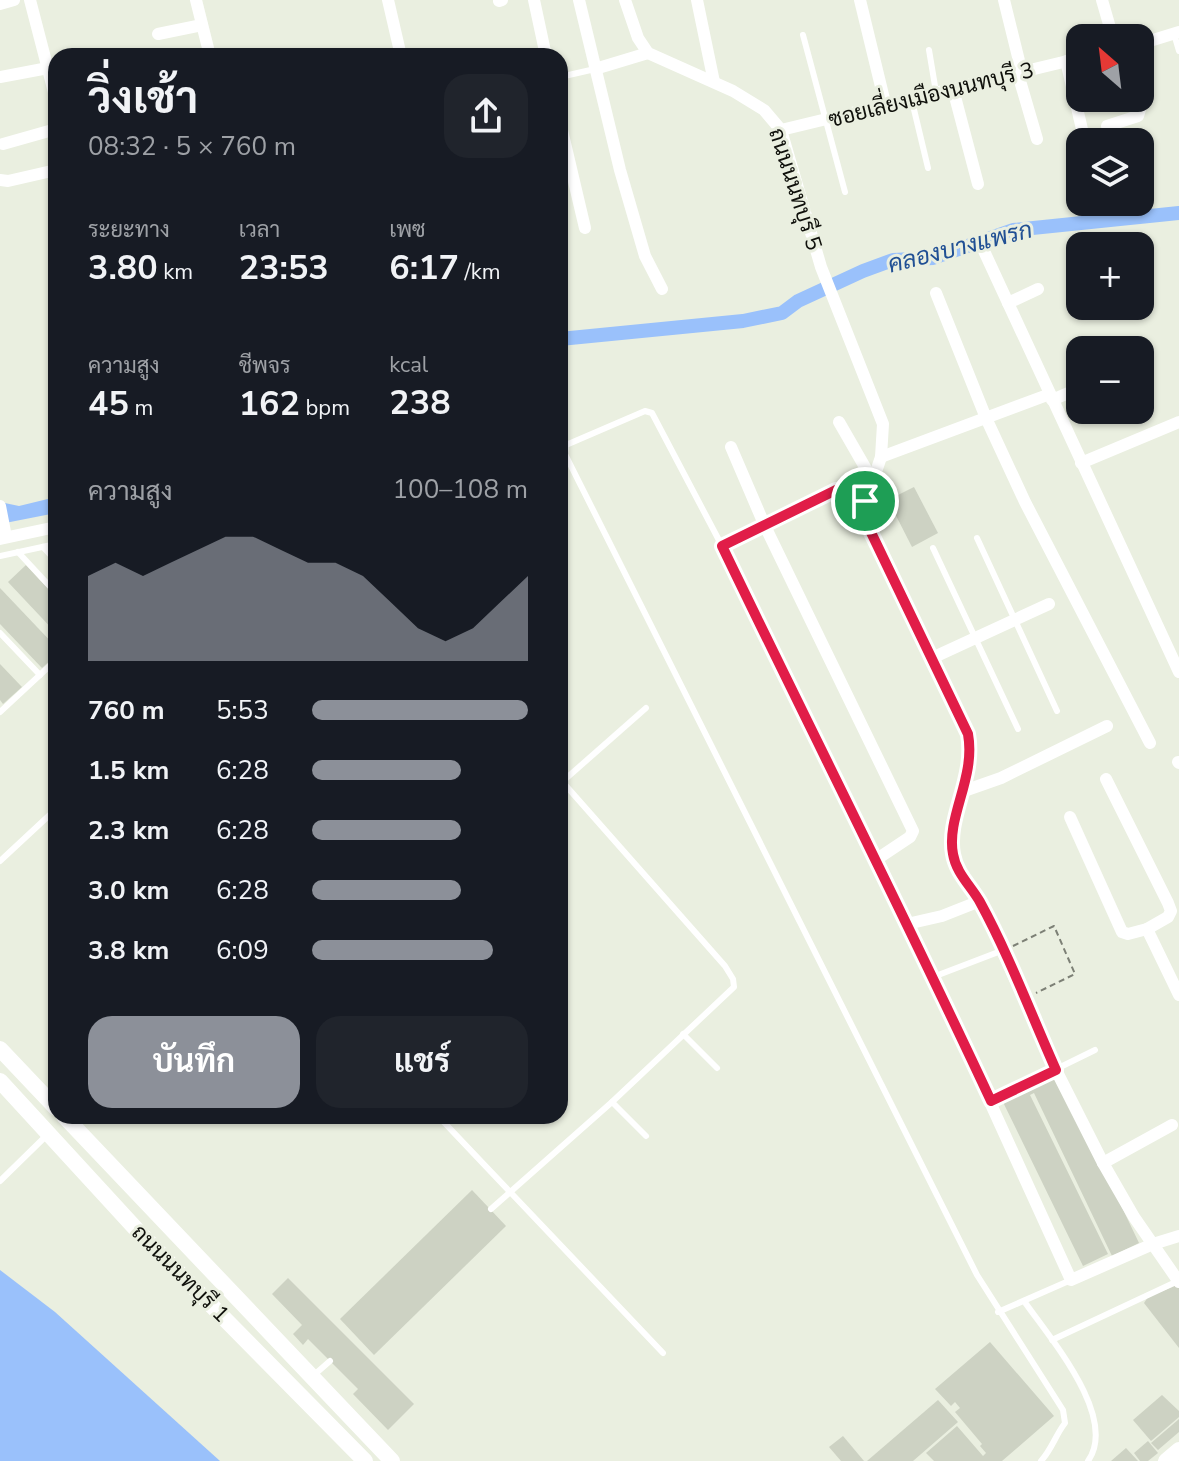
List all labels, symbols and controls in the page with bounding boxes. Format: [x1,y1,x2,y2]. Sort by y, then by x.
north arrow [1066,24,1154,112]
map controls [1066,24,1154,424]
street label: ซอยเลี่ยงเมืองนนทบุรี 3 [824,50,1037,135]
text: วิ่งเช้า [88,69,198,129]
button: share [444,74,528,158]
street label: ถนนนนทบุรี 5 [761,124,829,254]
button: layers [1066,128,1154,216]
text: 08:32 · 5 × 760 m [88,129,296,164]
water label: คลองบางแพรก [884,214,1036,280]
text: ระยะทาง [88,215,170,245]
text: เวลา [239,215,280,245]
text: เพซ [389,215,426,245]
button: + [1066,232,1154,320]
text: 3.80 [88,245,158,291]
text: 23:53 [239,245,329,291]
text: 6:17 [389,245,459,291]
text: km [158,257,193,287]
text: /km [459,257,501,287]
button: − [1066,336,1154,424]
text: kcal [389,350,428,380]
text: ความสูง [88,351,159,381]
text: ชีพจร [239,351,291,381]
text: 238 [389,380,451,426]
text: 45 [88,381,129,427]
text: 162 [239,381,300,427]
text: m [129,393,153,423]
text: bpm [300,393,350,423]
pin [831,467,899,535]
text: 100–108 m [392,472,528,507]
text: ความสูง [88,474,172,509]
icon: arrive [843,479,887,523]
text: 760 m [88,693,165,728]
text: 5:53 [216,693,269,728]
text: 1.5 km [88,753,169,788]
text: 6:28 [216,753,269,788]
text: 2.3 km [88,813,169,848]
text: 6:28 [216,813,269,848]
text: 3.0 km [88,873,169,908]
text: 6:28 [216,873,269,908]
text: 3.8 km [88,933,169,968]
text: 6:09 [216,933,269,968]
button: บันทึก [88,1016,300,1108]
button: แชร์ [316,1016,528,1108]
street label: ถนนนนทบุรี 1 [125,1218,236,1329]

